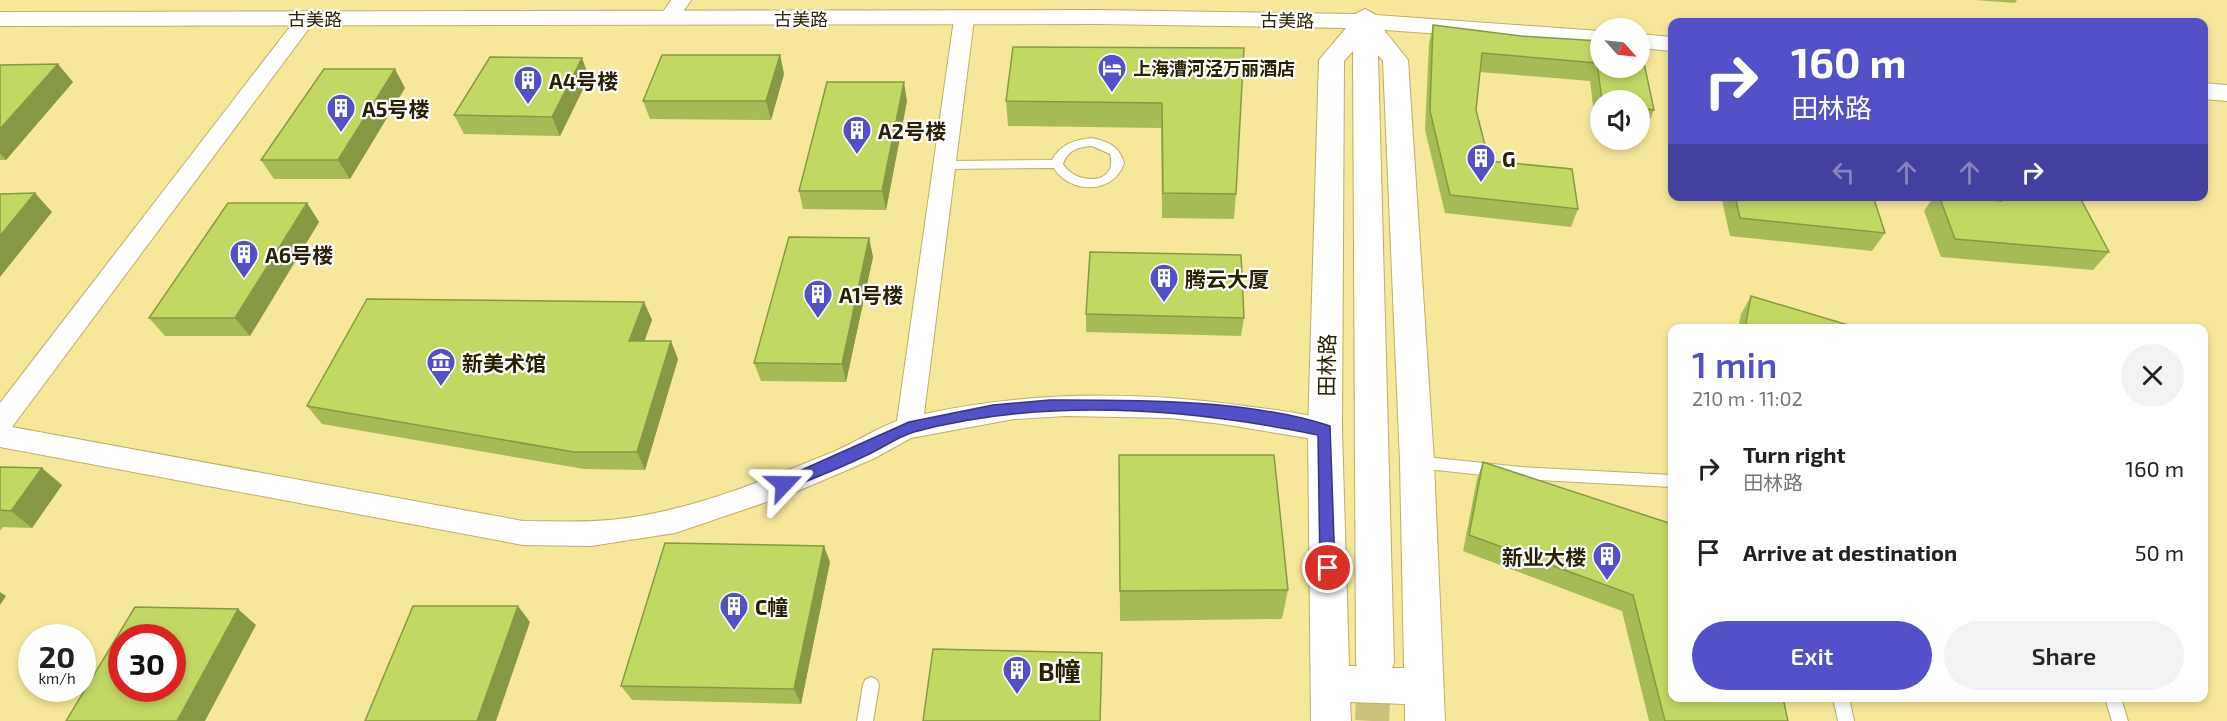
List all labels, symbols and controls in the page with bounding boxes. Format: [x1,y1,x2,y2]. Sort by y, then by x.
street label: 古美路 [288,8,342,30]
street label: 古美路 [774,8,828,30]
street label: 古美路 [1260,9,1314,31]
north arrow [1590,18,1650,78]
map controls [1590,18,1650,150]
text: 160 m [1791,36,1907,86]
icon: right [1692,42,1770,120]
hotel icon: 上海漕河泾万丽酒店 [1096,52,1128,94]
place label: 上海漕河泾万丽酒店 [1133,57,1295,79]
building icon: A4号楼 [512,64,544,106]
place label: A4号楼 [549,68,618,93]
button: sound [1590,90,1650,150]
text: 田林路 [1791,91,1872,123]
building icon: A5号楼 [325,92,357,134]
place label: A5号楼 [362,96,429,121]
building icon: A2号楼 [841,114,873,156]
place label: A2号楼 [878,118,946,143]
building icon: G [1465,142,1497,184]
place label: G [1502,146,1516,171]
icon: left [1827,156,1860,189]
icon: ahead [1890,156,1923,189]
icon: ahead [1953,156,1986,189]
icon: right [2016,156,2049,189]
building icon: A6号楼 [228,238,260,280]
place label: A6号楼 [265,242,333,267]
building icon: 腾云大厦 [1148,262,1180,304]
place label: 腾云大厦 [1185,266,1269,291]
building icon: A1号楼 [802,278,834,320]
place label: A1号楼 [839,282,903,307]
street label: 田林路 [1313,333,1339,397]
text: 1 min [1692,342,1777,385]
button: close [2121,344,2184,407]
museum icon: 新美术馆 [425,346,457,388]
place label: 新美术馆 [462,350,546,375]
text: 210 m · 11:02 [1692,386,1803,410]
text: Turn right [1743,441,1845,467]
position arrow [752,452,816,516]
icon: right [1692,452,1725,485]
text: 160 m [2125,455,2184,481]
text: 田林路 [1743,470,1803,494]
icon: arrive [1692,536,1725,569]
text: Arrive at destination [1743,539,1957,565]
text: 50 m [2135,539,2184,565]
building icon: 新业大楼 [1591,540,1623,582]
pin [1302,542,1353,593]
place label: 新业大楼 [1502,544,1586,569]
icon: arrive [1311,551,1344,584]
building icon: C幢 [718,590,750,632]
place label: C幢 [755,594,788,619]
button: Exit [1692,621,1932,690]
button: Share [1944,621,2184,690]
speed limit sign: 30 [108,624,186,702]
text: 20 [39,638,75,674]
building icon: B幢 [1001,654,1033,696]
place label: B幢 [1038,655,1081,686]
text: km/h [38,669,76,687]

